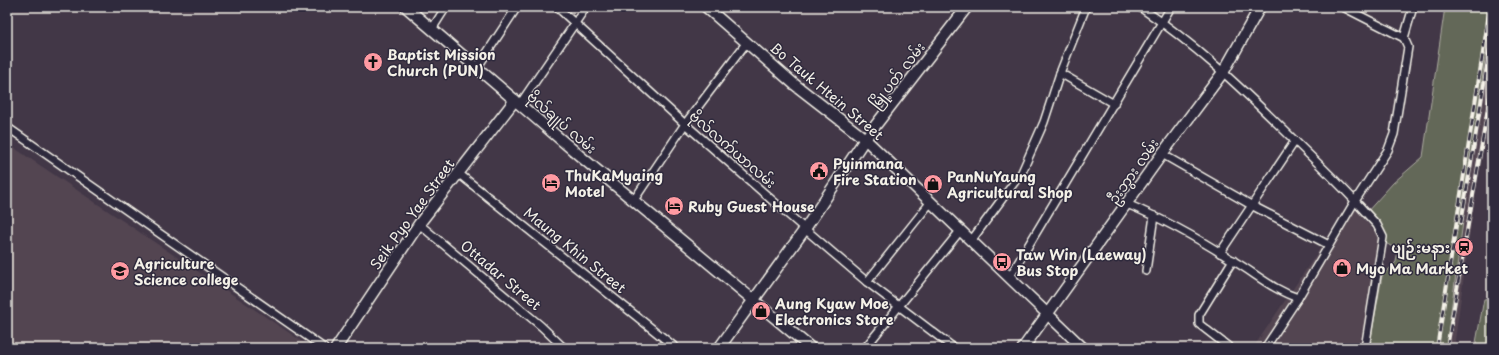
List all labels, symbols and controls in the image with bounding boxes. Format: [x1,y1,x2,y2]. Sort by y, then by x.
street label: Bo Tauk Htein Street [766,37,889,145]
street label: မြို့ပတ် လမ်း [864,37,931,114]
place label: Baptist Mission Church (PUN) [387,44,496,81]
church icon: Baptist Mission Church (PUN) [362,51,384,73]
street label: ဗိုလ်ချုပ် လမ်း [521,86,601,160]
street label: ဗိုလ်လက်ယာလမ်း [684,105,781,194]
street label: ဦးဘွား လမ်း [1103,134,1165,209]
place label: Pyinmana Fire Station [833,153,917,190]
street label: Seik Pyo Yae Street [365,154,459,274]
public building icon: Pyinmana Fire Station [808,160,830,182]
place label: ThuKaMyaing Motel [565,165,663,202]
place label: PanNuYaung Agricultural Shop [947,166,1073,203]
hotel icon: ThuKaMyaing Motel [540,172,562,194]
shop icon: PanNuYaung Agricultural Shop [922,173,944,195]
hotel icon: Ruby Guest House [663,195,685,217]
place label: Ruby Guest House [688,196,815,217]
street label: Maung Khin Street [519,202,631,298]
street label: Ottadar Street [456,235,546,315]
station icon: ပျဉ်းမနား [1453,236,1475,258]
place label: ပျဉ်းမနား [1391,237,1450,260]
place label: Taw Win (Laeway) Bus Stop [1016,244,1147,281]
bus stop icon: Taw Win (Laeway) Bus Stop [991,251,1013,273]
place label: Agriculture Science college [134,253,239,290]
shop icon: Myo Ma Market [1331,257,1353,279]
place label: Myo Ma Market [1356,258,1469,279]
school or university icon: Agriculture Science college [109,260,131,282]
place label: Aung Kyaw Moe Electronics Store [774,293,894,330]
shop icon: Aung Kyaw Moe Electronics Store [750,300,772,322]

